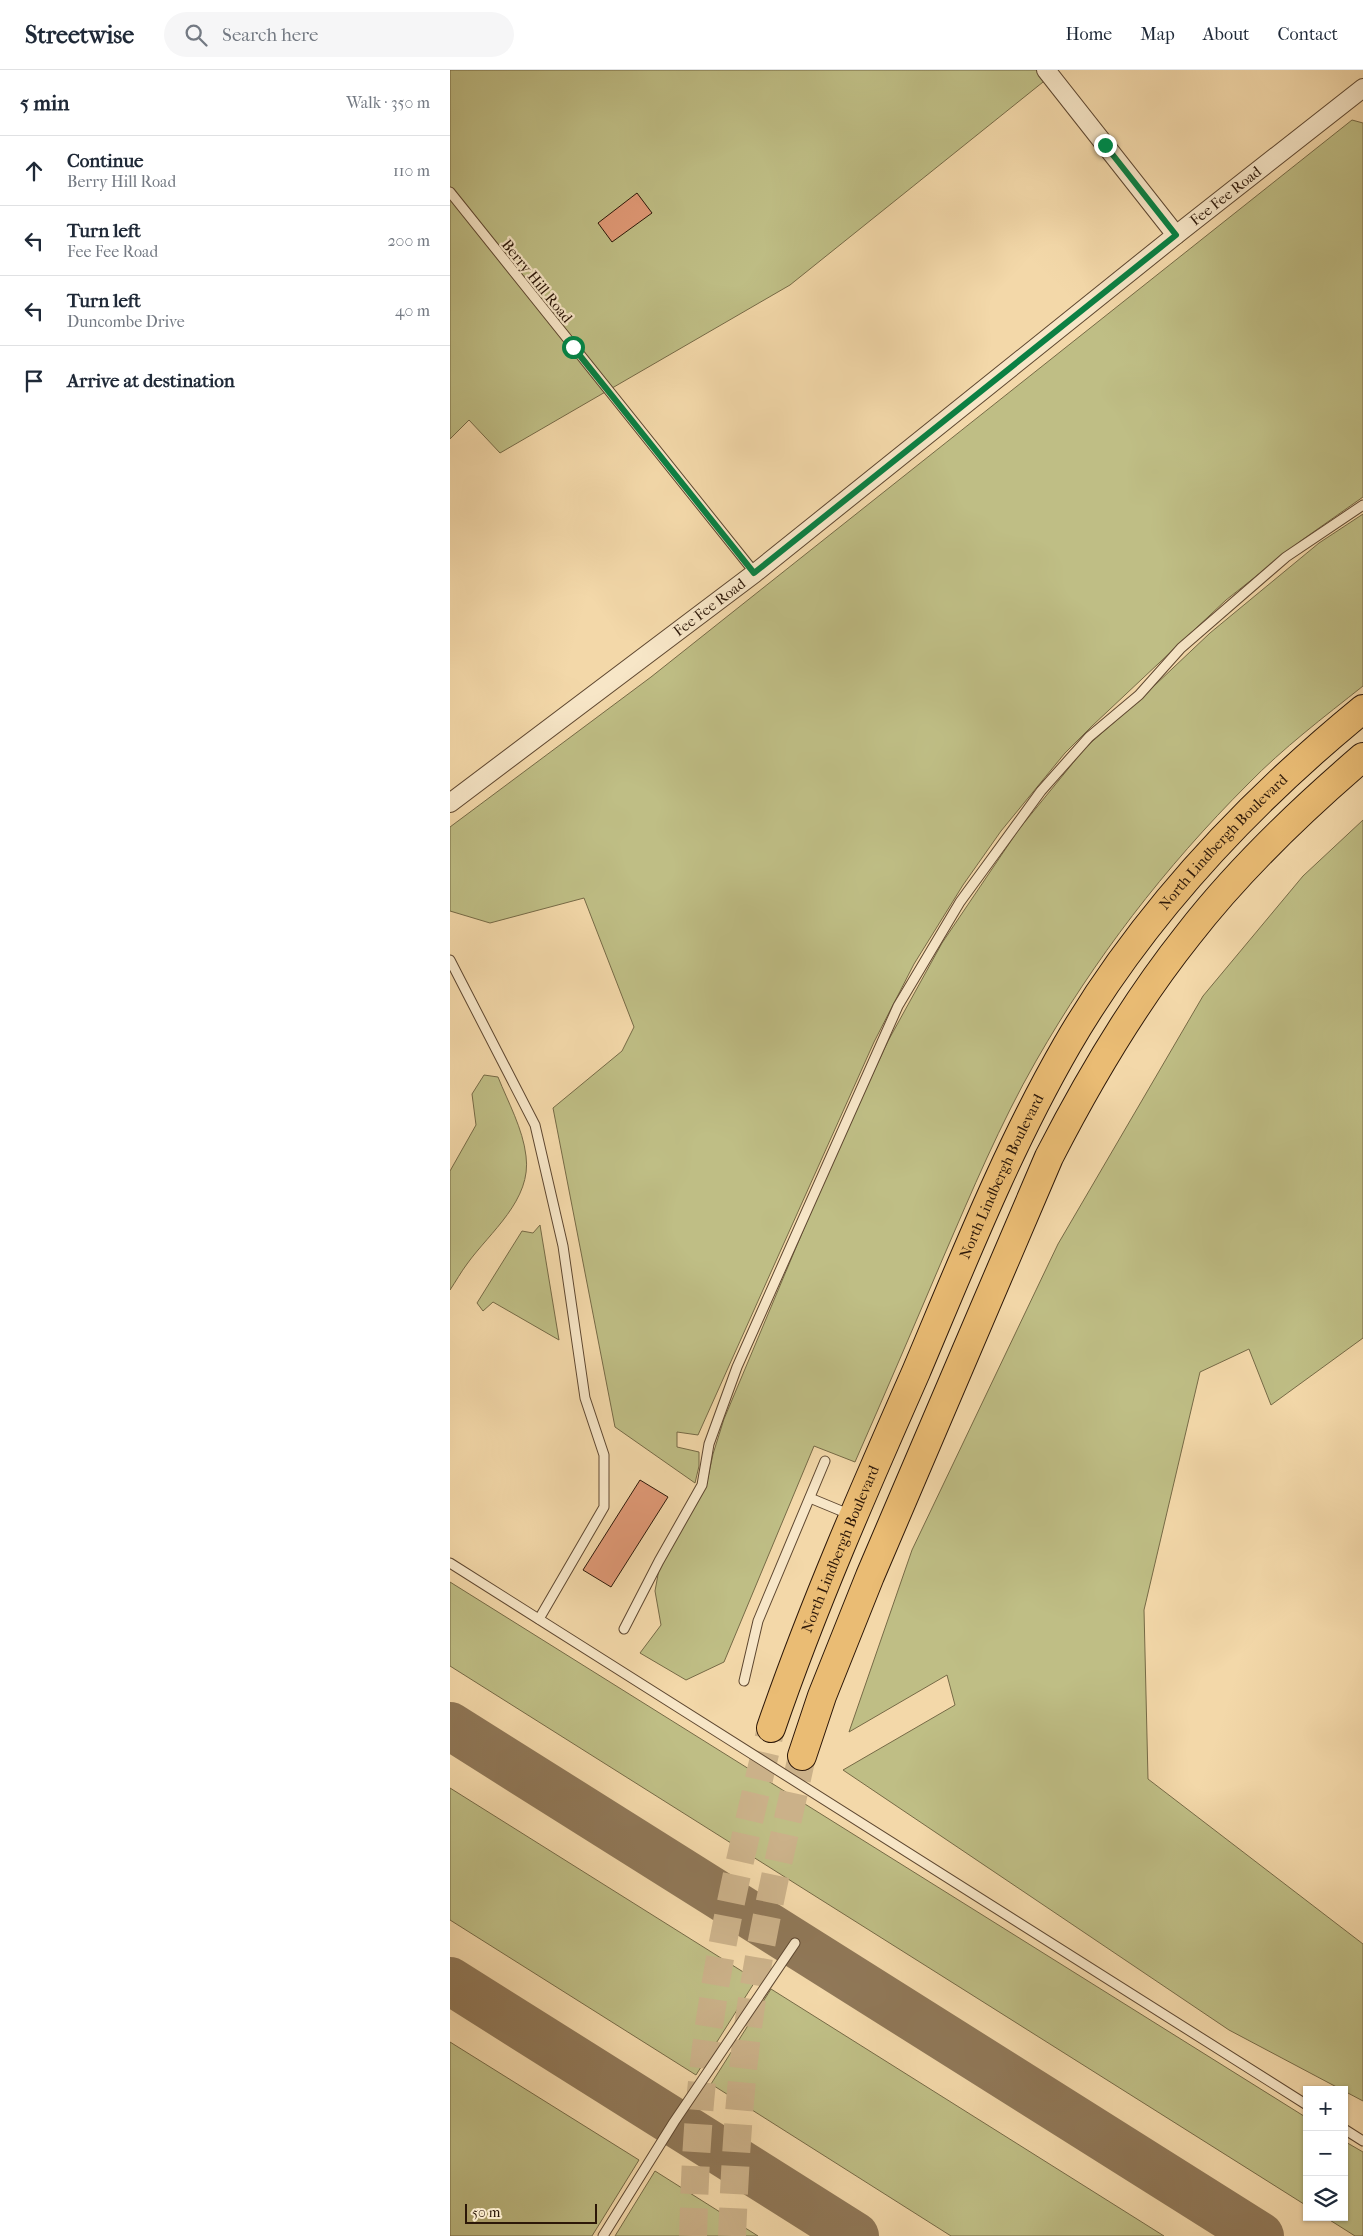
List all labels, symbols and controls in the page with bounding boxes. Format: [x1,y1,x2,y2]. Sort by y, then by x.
search box [164,12,514,57]
text: Streetwise [25,21,134,49]
icon: search [182,21,210,49]
text: Search here [222,24,318,46]
text: Home [1065,24,1112,45]
text: Map [1140,24,1175,45]
text: About [1203,24,1249,45]
text: Contact [1277,24,1338,45]
text: 5 min [20,91,69,115]
text: Walk · 350 m [346,93,430,112]
route end [1094,134,1117,157]
text: Continue [67,150,143,172]
icon: ahead [20,157,48,185]
text: 110 m [393,161,430,180]
street label: Fee Fee Road [1186,162,1265,229]
text: Berry Hill Road [67,172,176,191]
text: Turn left [67,220,141,242]
icon: left [20,227,48,255]
text: 200 m [387,231,430,250]
street label: Berry Hill Road [498,236,577,327]
text: Fee Fee Road [67,242,158,261]
text: Turn left [67,290,141,312]
icon: left [20,297,48,325]
text: 40 m [395,301,430,320]
text: Duncombe Drive [67,312,185,331]
route start [562,336,585,359]
icon: arrive [20,367,48,395]
text: Arrive at destination [67,370,235,392]
street label: Fee Fee Road [670,574,750,640]
street label: North Lindbergh Boulevard [1155,770,1292,913]
street label: North Lindbergh Boulevard [956,1090,1048,1261]
street label: North Lindbergh Boulevard [798,1462,883,1635]
map controls [1303,2086,1348,2221]
button: + [1303,2086,1348,2131]
button: − [1303,2131,1348,2176]
button: layers [1303,2176,1348,2221]
scale bar [465,2201,598,2224]
text: 50 m [472,2204,500,2221]

